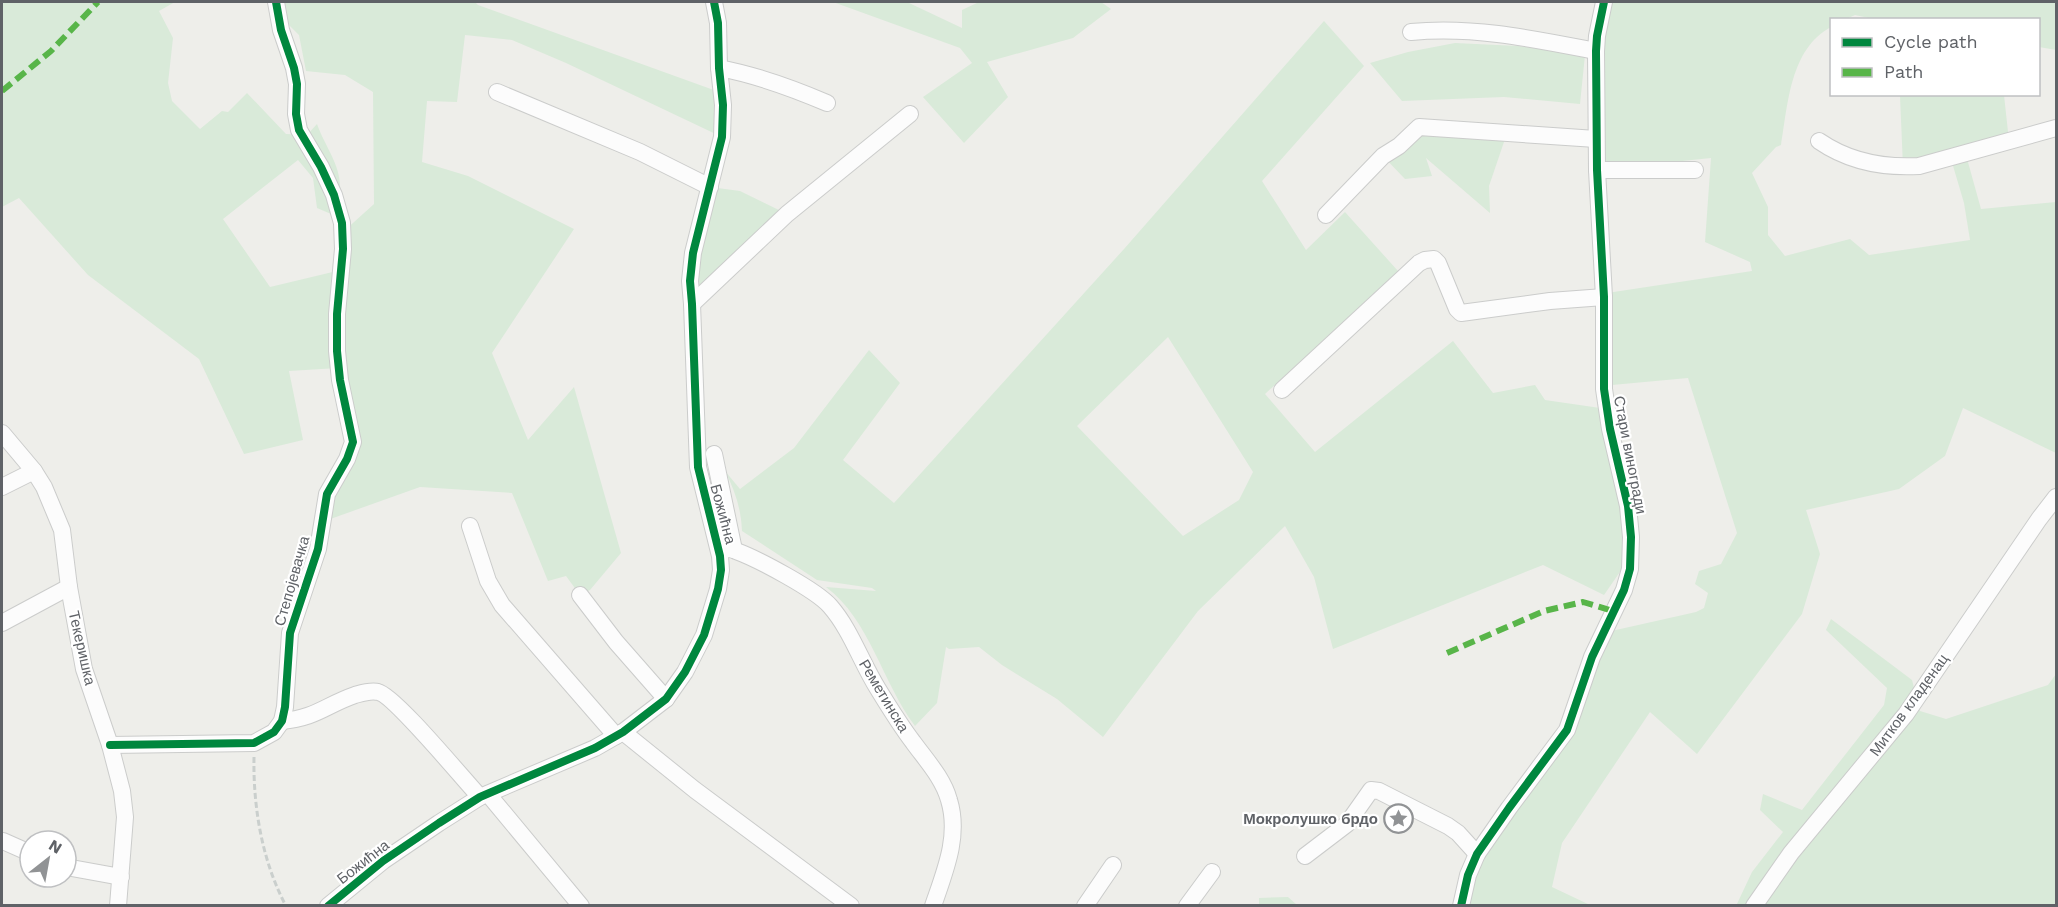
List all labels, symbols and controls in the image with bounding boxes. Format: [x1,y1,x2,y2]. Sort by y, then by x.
legend [1830,18,2040,96]
text: Cycle path [1884,31,1978,52]
text: Path [1884,61,1924,82]
street label: Стари виногради [1610,394,1650,516]
street label: Божићна [706,482,740,547]
street label: Степојевачка [271,533,314,628]
street label: Текеришка [65,609,99,688]
street label: Митков кладенац [1866,650,1952,760]
street label: Реметинска [855,656,913,736]
place icon: Мокролушко брдо [1383,803,1415,835]
place label: Мокролушко брдо [1243,810,1378,828]
north arrow [18,829,78,889]
text: N [45,835,65,858]
street label: Божићна [333,836,393,888]

